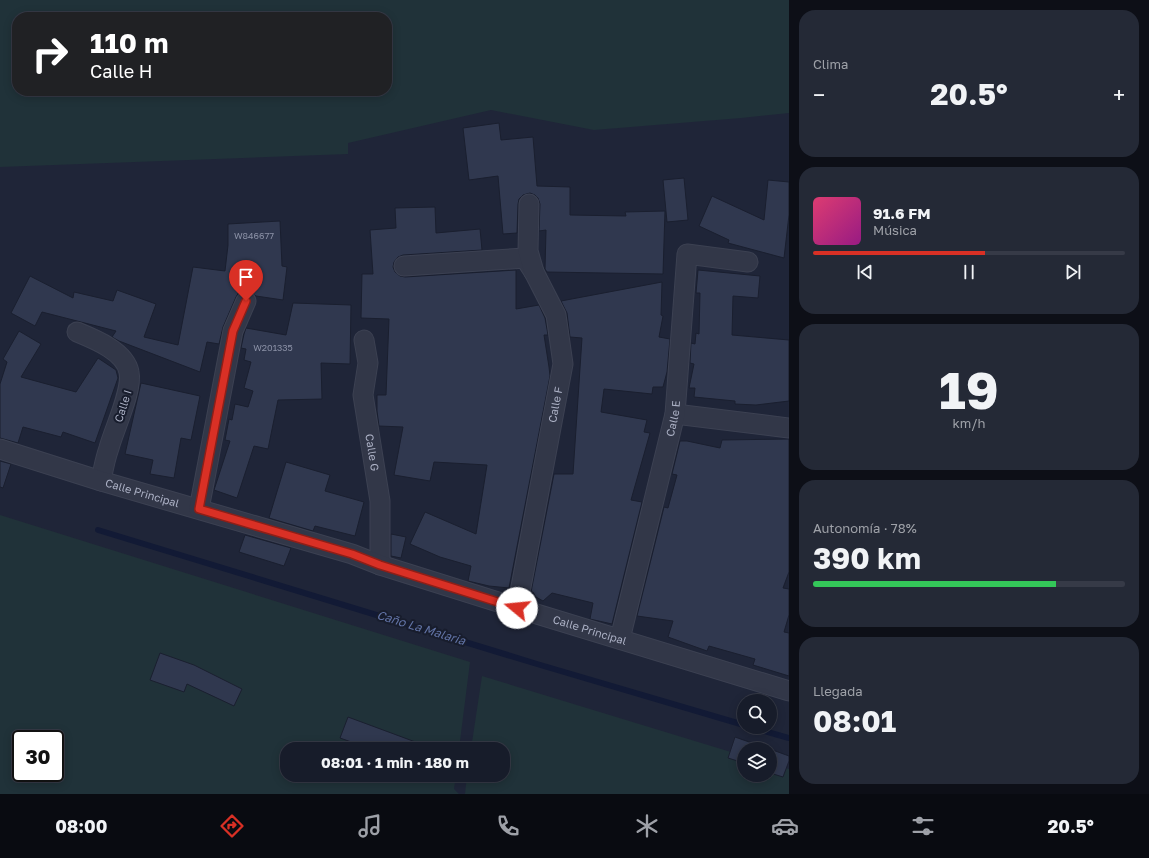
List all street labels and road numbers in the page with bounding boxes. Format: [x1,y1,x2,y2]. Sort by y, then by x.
street label: Calle F [545,385,565,424]
street label: Calle I [111,388,134,424]
street label: Calle E [663,400,682,438]
street label: Calle G [363,433,382,472]
street label: Calle Principal [104,476,181,510]
street label: Calle Principal [551,612,629,647]

